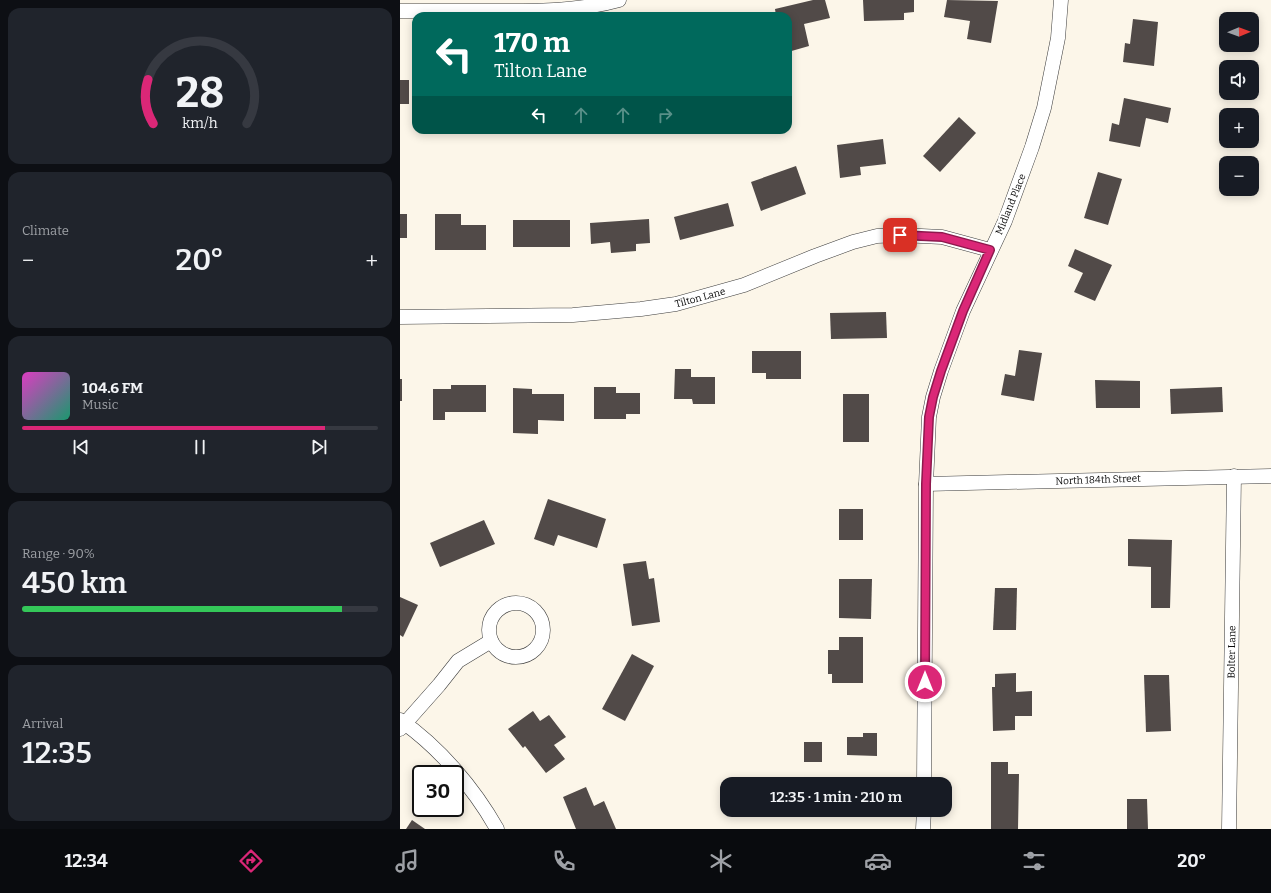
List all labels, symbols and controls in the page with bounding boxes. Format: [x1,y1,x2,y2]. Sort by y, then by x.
north arrow [1219,12,1259,52]
map controls [1219,12,1259,196]
text: 170 m [494,26,570,59]
icon: left [428,28,480,80]
text: Tilton Lane [494,60,587,82]
button: sound [1219,60,1259,100]
text: 28 [176,68,224,118]
icon: left [528,104,550,126]
icon: ahead [570,104,592,126]
icon: ahead [612,104,634,126]
icon: right [654,104,676,126]
button: + [1219,108,1259,148]
text: km/h [182,115,218,132]
button: − [1219,156,1259,196]
street label: Midland Place [993,172,1029,237]
pin [883,218,917,252]
text: Climate [22,223,69,238]
icon: arrive [889,224,911,246]
text: 20° [175,242,224,278]
text: − [22,247,34,274]
text: + [365,247,378,274]
street label: Tilton Lane [674,285,727,310]
text: 104.6 FM [82,379,143,397]
text: Music [82,397,118,412]
icon: previous [70,436,92,458]
icon: pause [189,436,211,458]
icon: next [308,436,330,458]
street label: North 184th Street [1055,472,1141,487]
text: Range · 90% [22,546,95,561]
text: 450 km [22,565,127,601]
street label: Bolter Lane [1226,625,1238,679]
position arrow [904,661,946,703]
text: Arrival [22,716,63,731]
text: 12:35 [22,735,92,771]
speed limit sign: 30 [412,765,464,817]
text: 12:35 · 1 min · 210 m [770,788,902,806]
icon: directions [237,847,265,875]
icon: music [393,847,421,875]
icon: phone [550,847,578,875]
icon: climate [707,847,735,875]
icon: car [864,847,892,875]
icon: filters [1020,847,1048,875]
text: 12:34 [64,850,108,872]
text: 20° [1177,850,1207,872]

